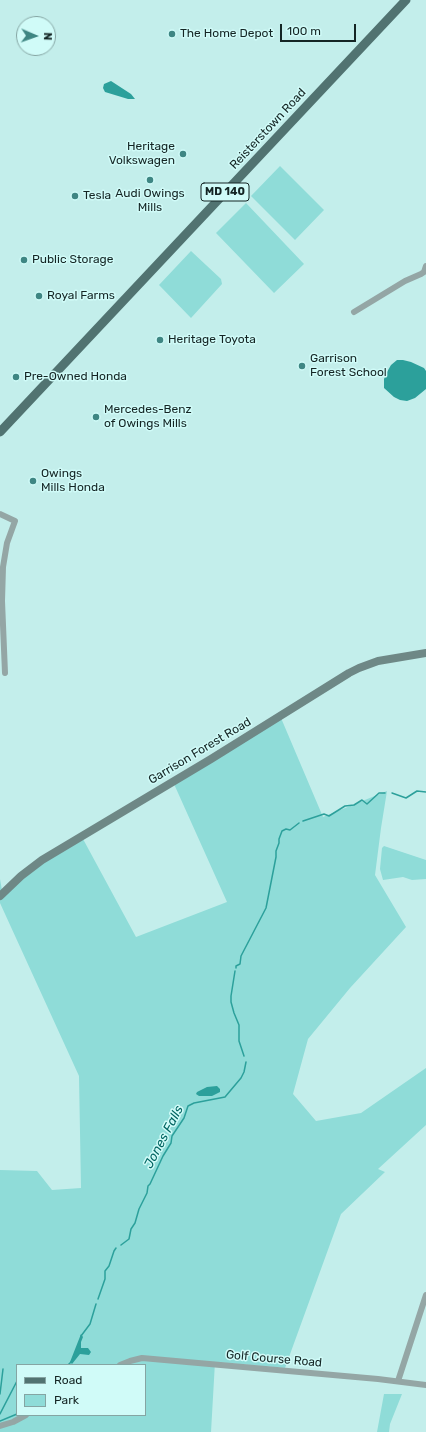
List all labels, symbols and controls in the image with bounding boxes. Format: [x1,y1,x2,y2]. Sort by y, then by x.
north arrow [16,16,56,56]
scale bar [282,16,358,42]
text: 100 m [287,24,321,38]
place label: The Home Depot [180,27,273,41]
marker: The Home Depot [167,29,177,39]
text: N [41,32,54,41]
street label: Reisterstown Road [227,86,309,172]
place label: Heritage Volkswagen [109,140,175,168]
marker: Heritage Volkswagen [178,149,188,159]
marker: Audi Owings Mills [145,175,155,185]
road number: MD 140 [201,183,249,201]
place label: Audi Owings Mills [115,187,185,215]
place label: Tesla [83,189,111,203]
marker: Tesla [70,191,80,201]
place label: Public Storage [32,253,113,267]
marker: Public Storage [19,255,29,265]
place label: Royal Farms [47,289,115,303]
marker: Royal Farms [34,291,44,301]
place label: Heritage Toyota [168,333,256,347]
marker: Heritage Toyota [155,335,165,345]
place label: Garrison Forest School [310,352,387,380]
marker: Garrison Forest School [297,361,307,371]
place label: Pre-Owned Honda [24,370,127,384]
marker: Pre-Owned Honda [11,372,21,382]
place label: Mercedes-Benz of Owings Mills [104,403,192,431]
marker: Mercedes-Benz of Owings Mills [91,412,101,422]
place label: Owings Mills Honda [41,467,105,495]
marker: Owings Mills Honda [28,476,38,486]
street label: Garrison Forest Road [146,715,254,787]
water label: Jones Falls [141,1103,187,1171]
street label: Golf Course Road [225,1348,323,1370]
legend [16,1364,146,1416]
text: Road [54,1373,82,1387]
text: Park [54,1393,79,1407]

